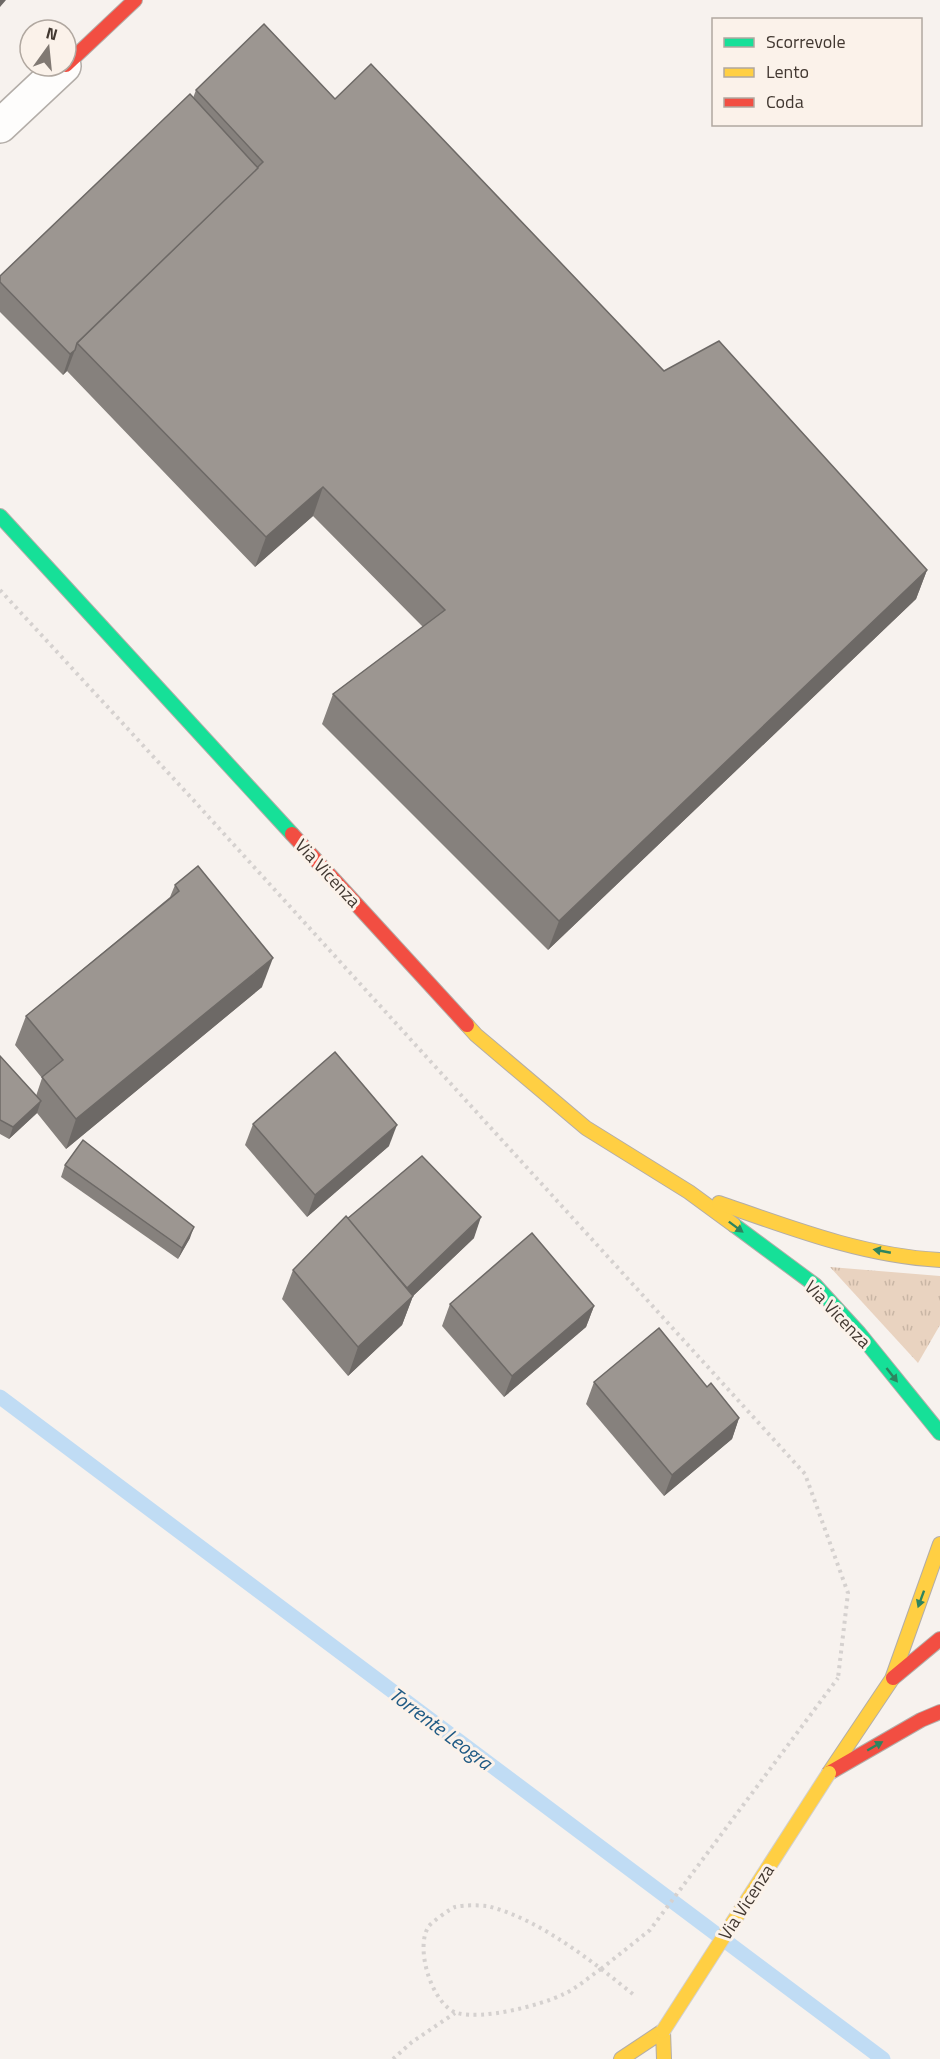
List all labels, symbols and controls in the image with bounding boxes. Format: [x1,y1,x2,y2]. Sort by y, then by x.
north arrow [18,18,78,78]
legend [712,18,922,126]
text: N [43,20,60,47]
text: Scorrevole [766,28,845,55]
text: Lento [766,58,809,85]
text: Coda [766,88,804,115]
street label: Via Vicenza [289,833,367,913]
one-way arrow [728,1221,744,1233]
one-way arrow [873,1246,892,1255]
street label: Via Vicenza [799,1274,877,1354]
one-way arrow [885,1367,897,1382]
one-way arrow [915,1591,925,1609]
water label: Torrente Leogra [383,1679,500,1778]
one-way arrow [867,1741,884,1751]
street label: Via Vicenza [711,1859,781,1945]

